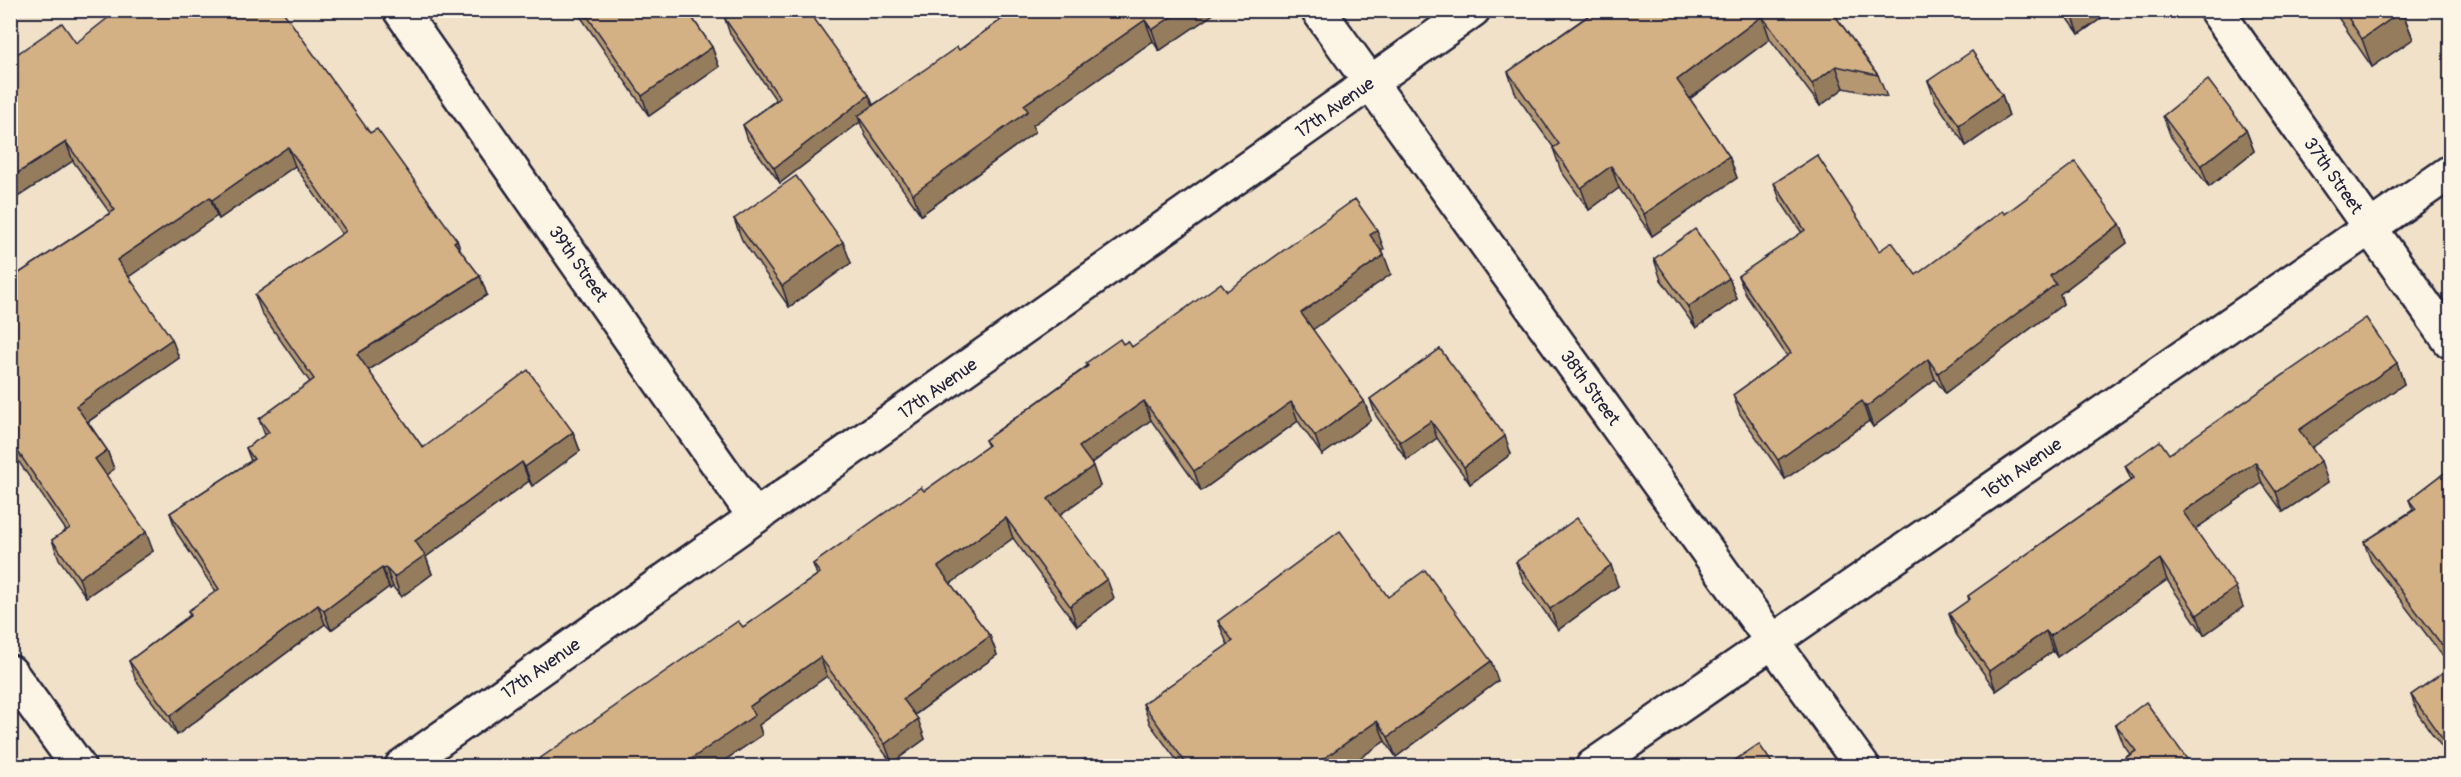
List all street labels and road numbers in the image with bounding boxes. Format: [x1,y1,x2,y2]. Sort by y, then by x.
street label: 17th Avenue [1291,72,1379,144]
street label: 37th Street [2298,133,2368,219]
street label: 39th Street [543,221,613,307]
street label: 38th Street [1555,346,1625,431]
street label: 17th Avenue [894,353,982,425]
street label: 16th Avenue [1978,433,2067,505]
street label: 17th Avenue [497,633,585,705]

